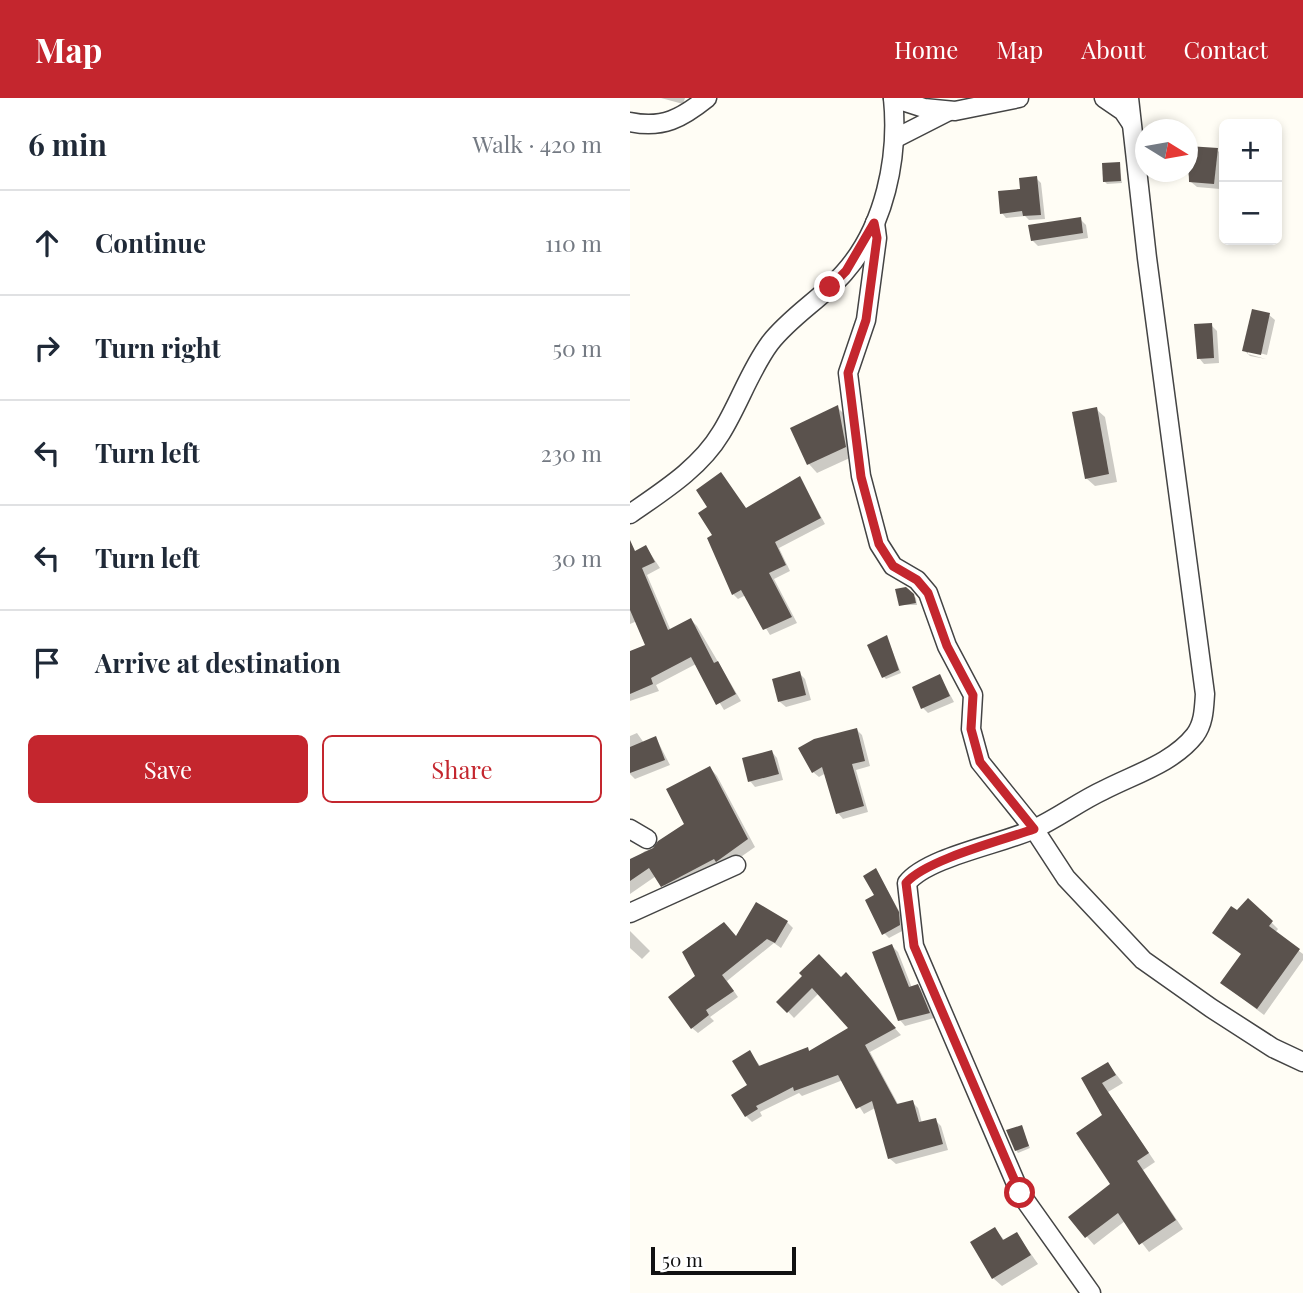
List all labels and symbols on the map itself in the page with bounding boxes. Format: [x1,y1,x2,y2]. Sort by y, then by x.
north arrow [1135,119,1198,182]
route end [814,271,845,302]
route start [1004,1177,1035,1208]
scale bar [651,1244,796,1276]

